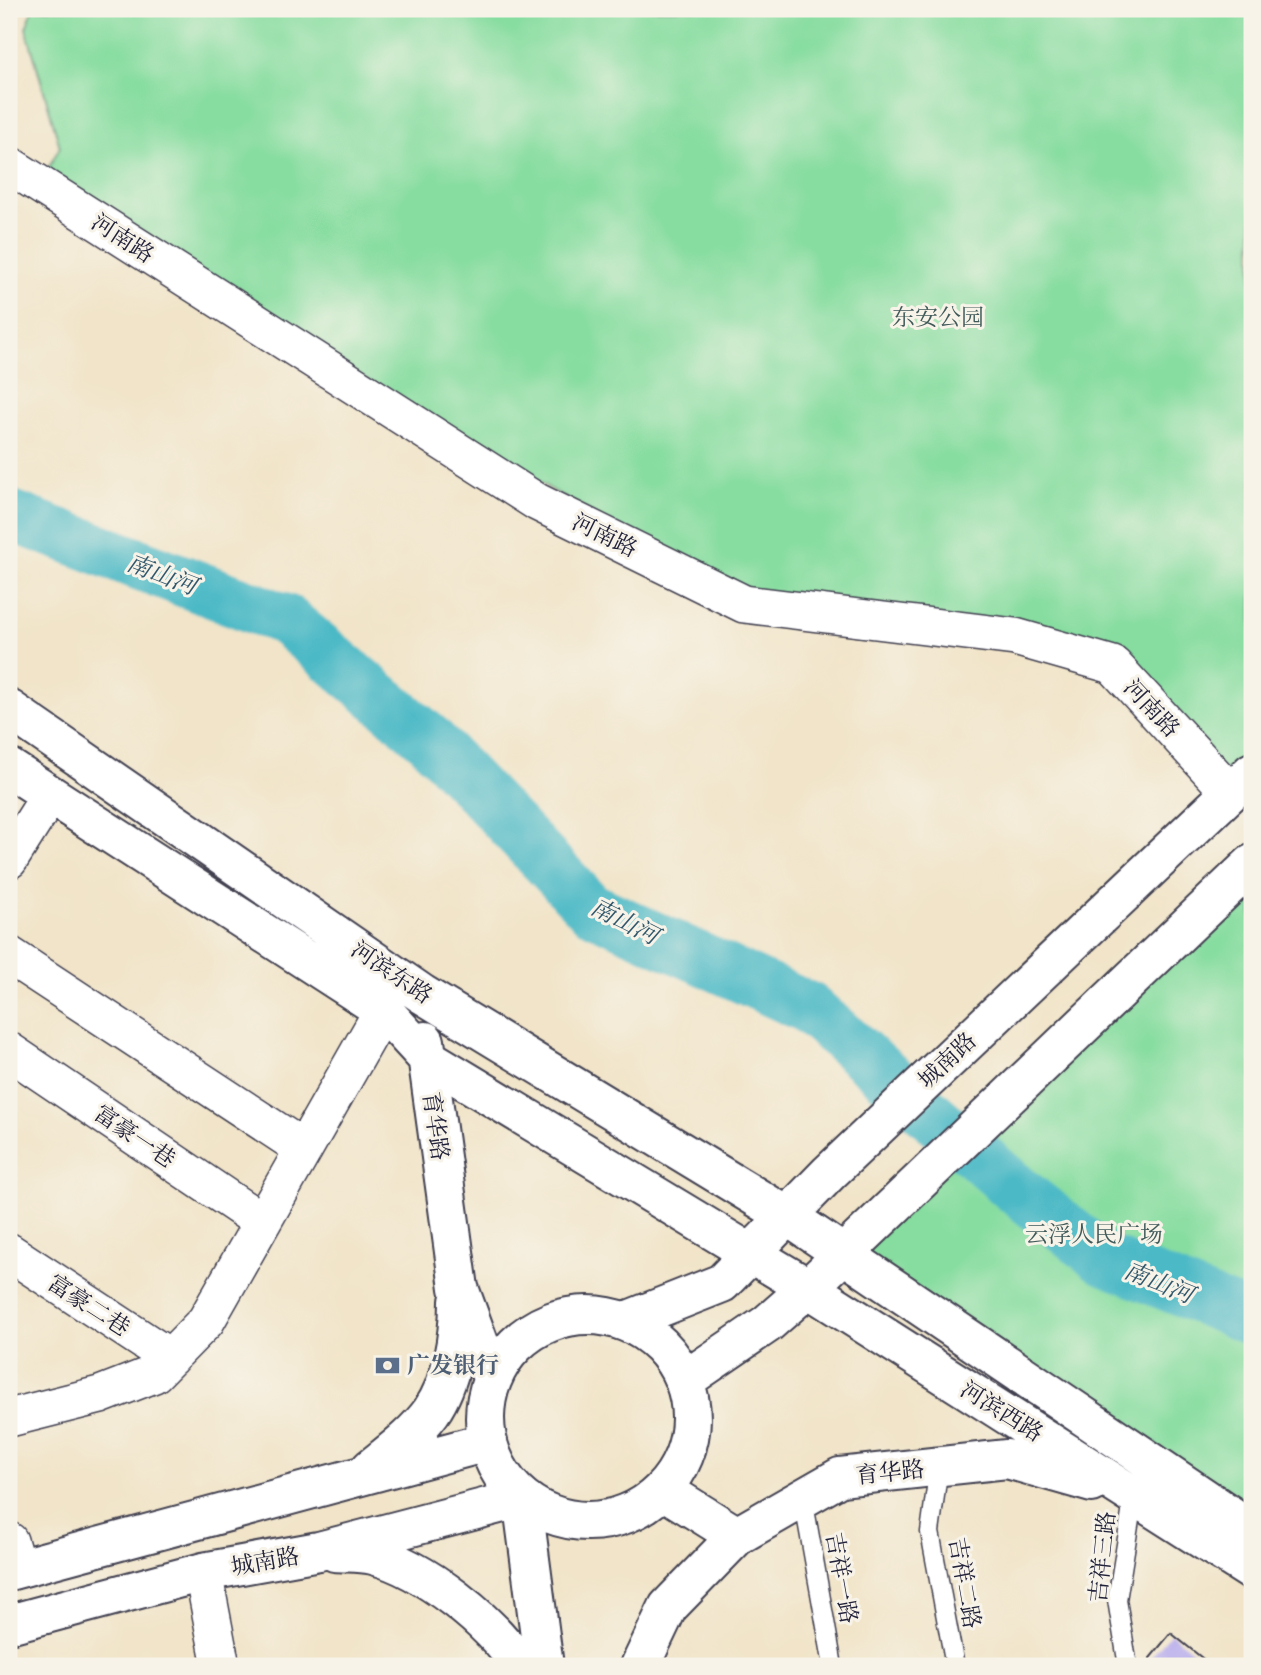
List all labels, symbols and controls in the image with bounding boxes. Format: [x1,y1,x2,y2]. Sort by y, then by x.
street label: 河南路 [86,207,160,269]
park label: 东安公园 [892,303,984,331]
street label: 河南路 [568,507,642,563]
water label: 南山河 [123,548,205,602]
street label: 河南路 [1118,673,1186,743]
water label: 南山河 [586,892,667,952]
street label: 河滨东路 [346,935,438,1009]
street label: 城南路 [912,1026,982,1094]
street label: 育华路 [417,1090,455,1162]
street label: 富豪一巷 [89,1099,181,1173]
park label: 云浮人民广场 [1025,1220,1163,1248]
water label: 南山河 [1120,1255,1202,1310]
street label: 富豪二巷 [43,1268,135,1342]
bank icon: 广发银行 [373,1351,401,1379]
place label: 广发银行 [407,1351,499,1379]
street label: 河滨西路 [956,1375,1048,1447]
street label: 育华路 [854,1454,926,1490]
street label: 吉祥三路 [1083,1510,1121,1604]
street label: 吉祥一路 [820,1530,864,1626]
street label: 吉祥二路 [943,1535,987,1631]
street label: 城南路 [229,1541,301,1581]

